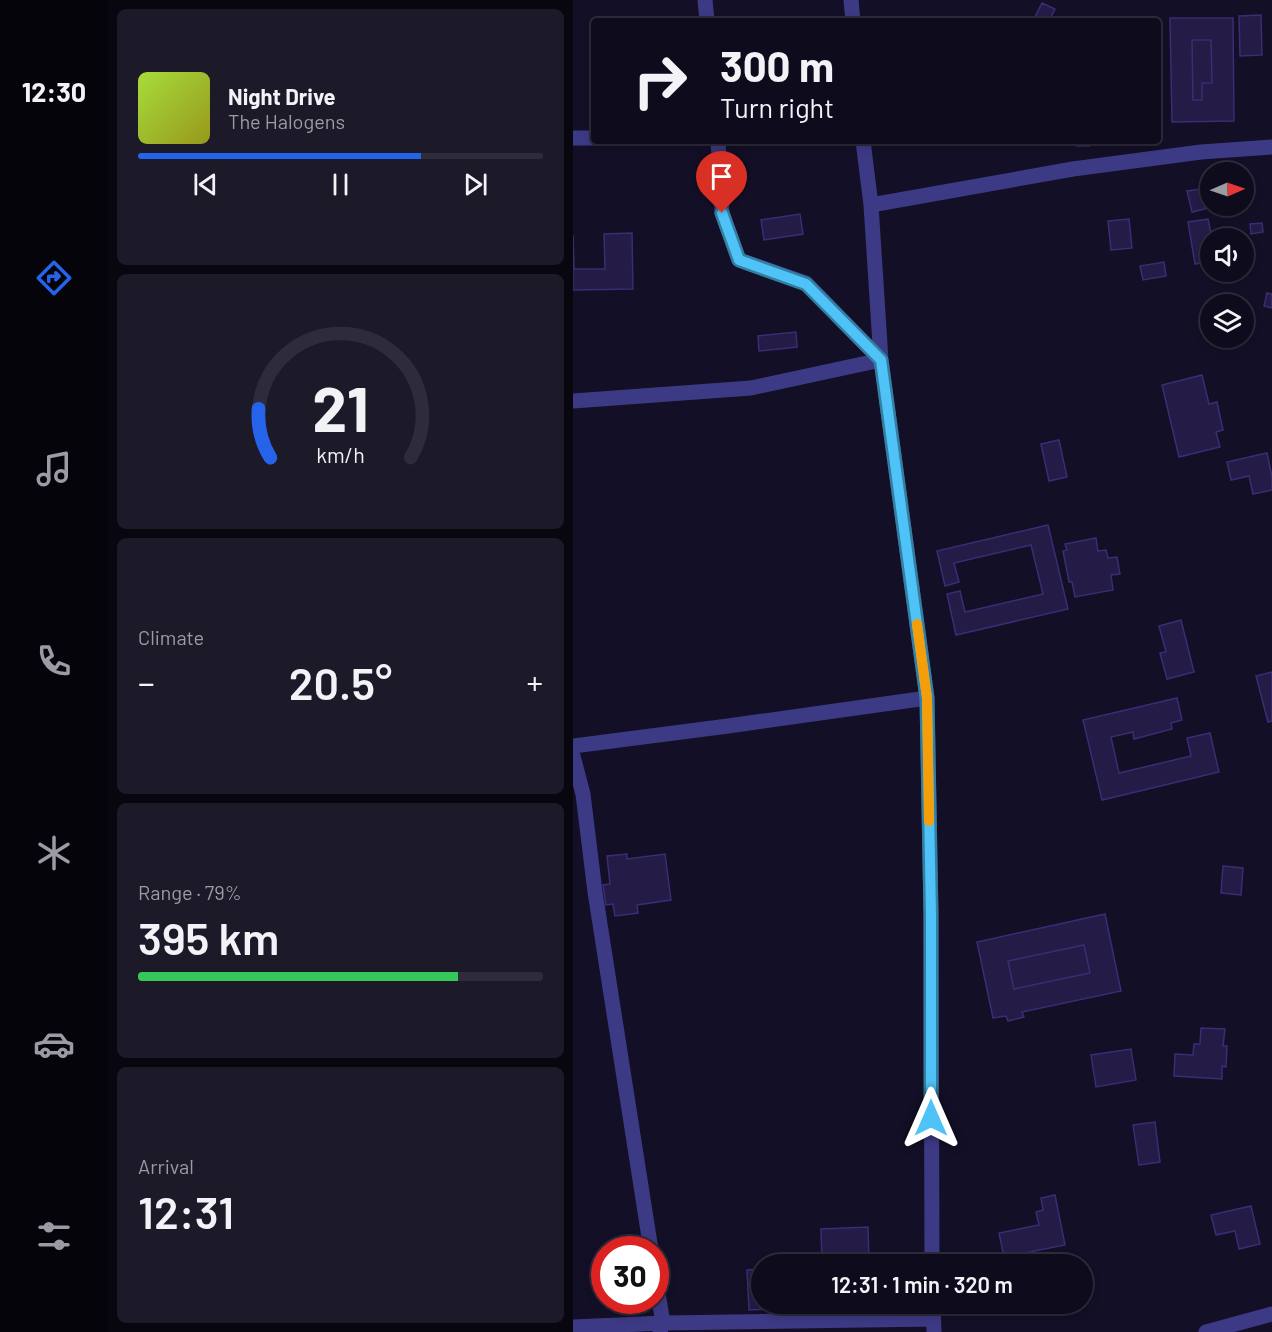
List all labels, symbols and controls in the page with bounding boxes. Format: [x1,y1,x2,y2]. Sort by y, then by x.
text: 300 m [720,40,834,90]
icon: right [621,42,699,120]
text: 12:30 [22,75,86,107]
text: Night Drive [228,83,336,109]
text: Turn right [720,91,834,123]
text: The Halogens [228,109,345,133]
pin [696,151,747,213]
icon: arrive [705,160,738,193]
north arrow [1200,162,1254,216]
map controls [1200,162,1254,348]
icon: previous [189,168,222,201]
icon: pause [324,168,357,201]
icon: next [459,168,492,201]
button: sound [1200,228,1254,282]
icon: directions [33,257,75,299]
button: layers [1200,294,1254,348]
text: 21 [312,371,369,445]
text: km/h [316,443,365,468]
icon: music [33,448,75,490]
text: Climate [138,625,204,649]
icon: phone [33,640,75,682]
text: 20.5° [289,655,392,709]
text: − [138,662,155,702]
text: + [526,662,543,702]
icon: climate [33,832,75,874]
text: Range · 79% [138,880,242,904]
text: 395 km [138,910,279,964]
icon: car [33,1023,75,1065]
position arrow [899,1086,963,1150]
text: Arrival [138,1154,194,1178]
text: 12:31 [138,1184,234,1238]
icon: filters [33,1215,75,1257]
speed limit sign: 30 [591,1236,669,1314]
text: 12:31 · 1 min · 320 m [831,1271,1013,1297]

